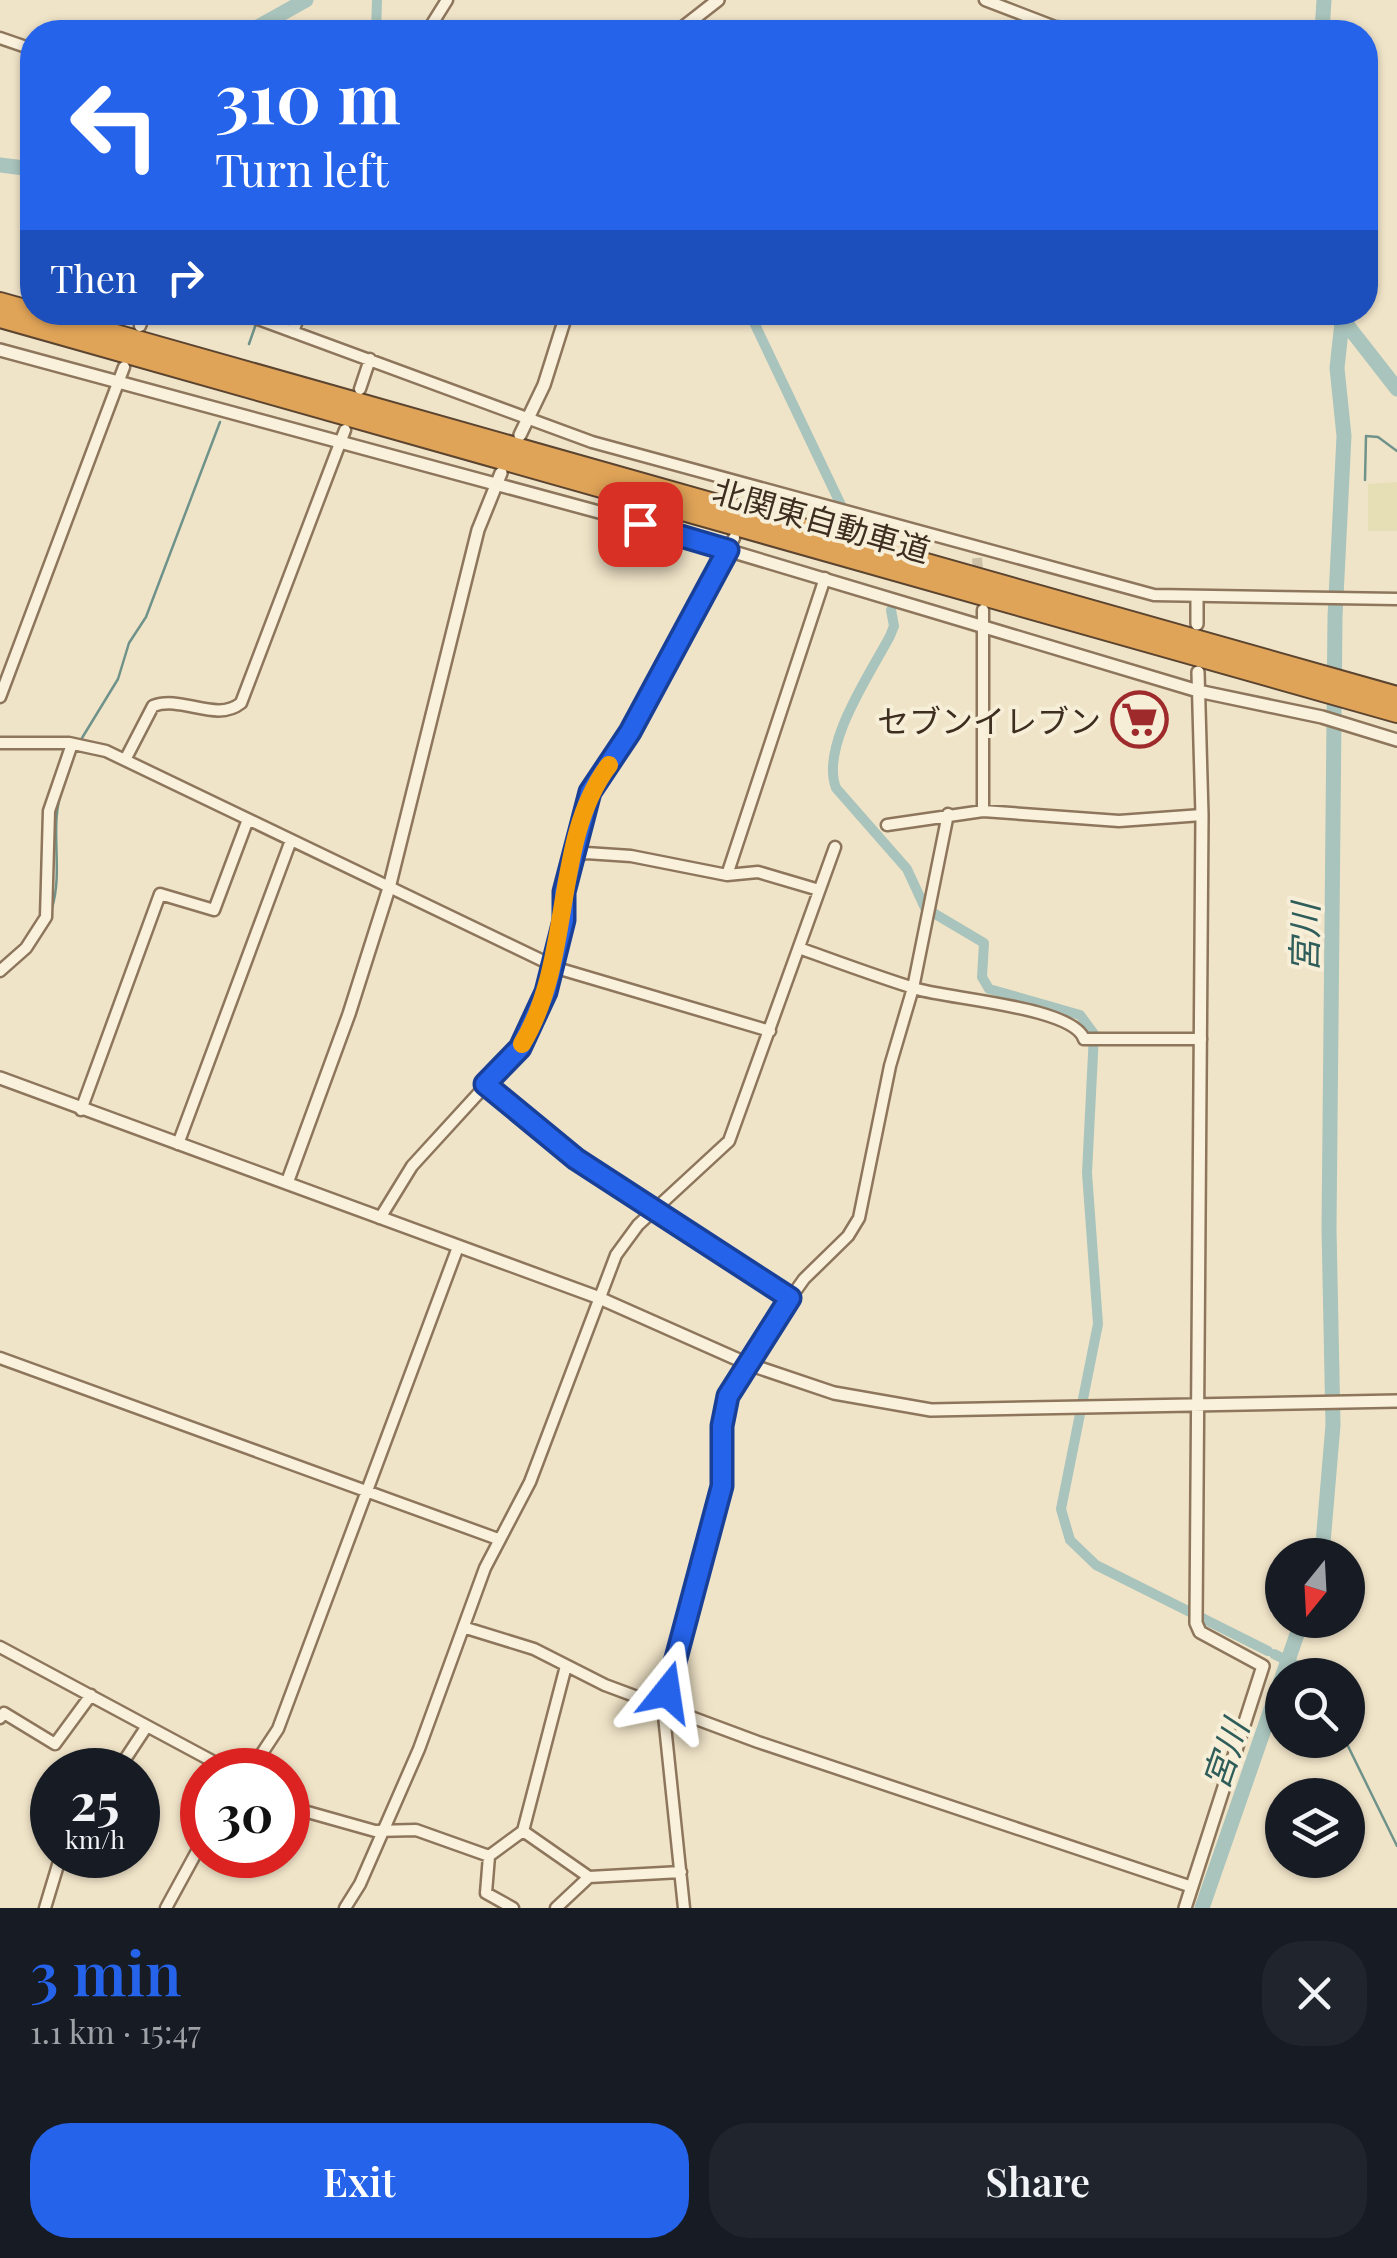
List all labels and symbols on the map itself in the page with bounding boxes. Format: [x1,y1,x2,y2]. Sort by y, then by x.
street label: 北関東自動車道 [708,467,936,571]
pin [598,482,683,567]
supermarket icon: セブンイレブン [1110,689,1170,749]
place label: セブンイレブン [877,698,1101,741]
water label: 宮川 [1279,899,1327,973]
north arrow [1265,1538,1365,1638]
position arrow [615,1640,719,1744]
water label: 宮川 [1190,1709,1259,1795]
speed limit sign: 30 [180,1748,310,1878]

